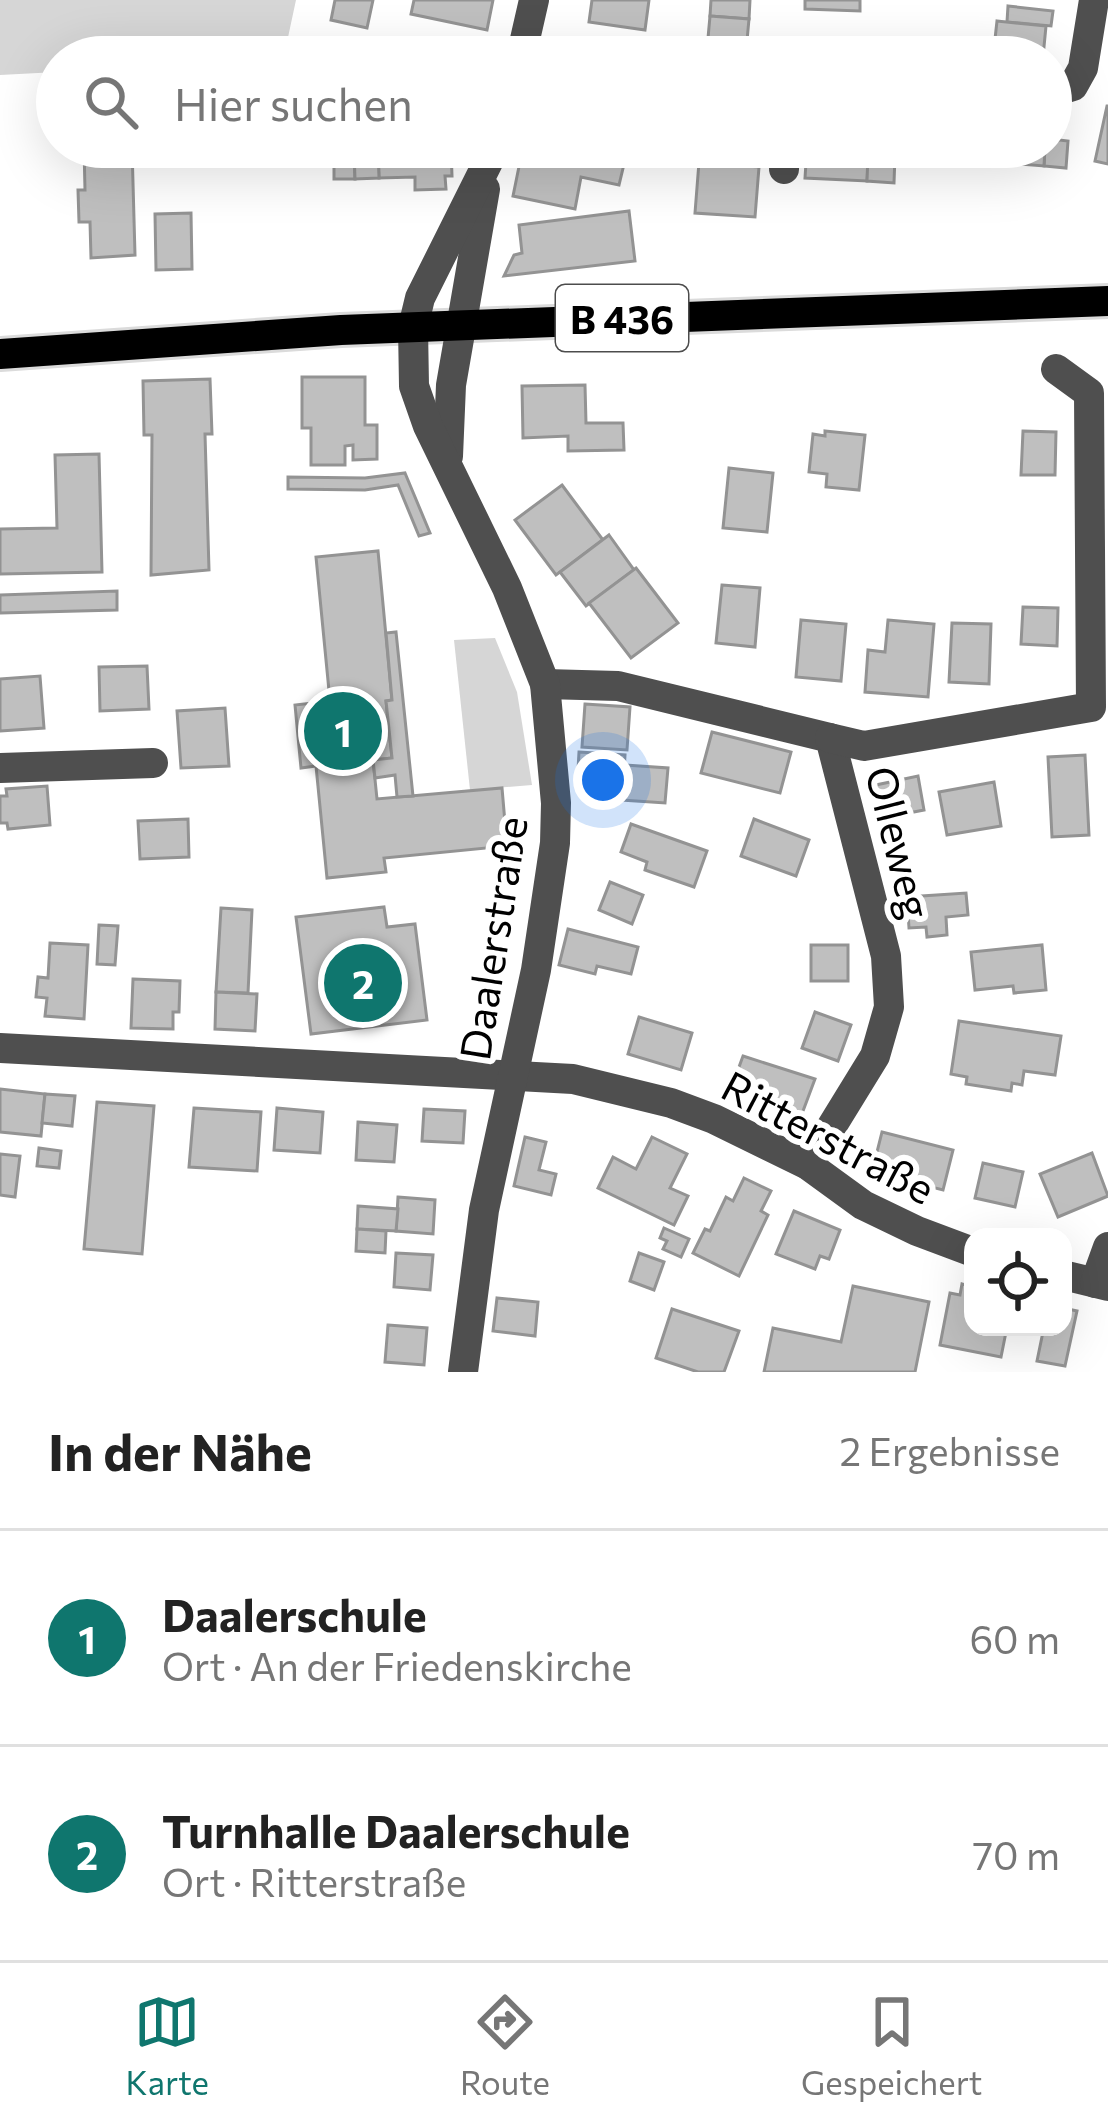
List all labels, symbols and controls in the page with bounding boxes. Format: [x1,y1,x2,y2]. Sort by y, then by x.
search box [36,36,1072,168]
icon: search [78,69,144,135]
text: Hier suchen [174,75,413,130]
road number: B 436 [556,285,688,351]
pin: 1 [304,686,382,776]
your location [573,750,633,810]
street label: Olleweg [856,760,944,924]
street label: Daalerstraße [447,813,537,1063]
pin: 2 [324,938,402,1028]
street label: Ritterstraße [714,1058,944,1214]
map controls [964,1228,1072,1336]
button: locate [964,1228,1072,1336]
text: In der Nähe [48,1419,312,1482]
text: 2 Ergebnisse [839,1426,1060,1474]
text: Daalerschule [162,1586,427,1641]
text: 1 [78,1614,96,1662]
text: 60 m [969,1614,1060,1662]
text: Ort · An der Friedenskirche [162,1641,632,1689]
text: Turnhalle Daalerschule [162,1802,630,1857]
text: 2 [76,1830,98,1878]
text: 70 m [973,1830,1060,1878]
text: Ort · Ritterstraße [162,1857,466,1905]
tab: Karte [126,1989,209,2102]
tab: Route [460,1989,550,2102]
tab: Gespeichert [801,1989,982,2102]

